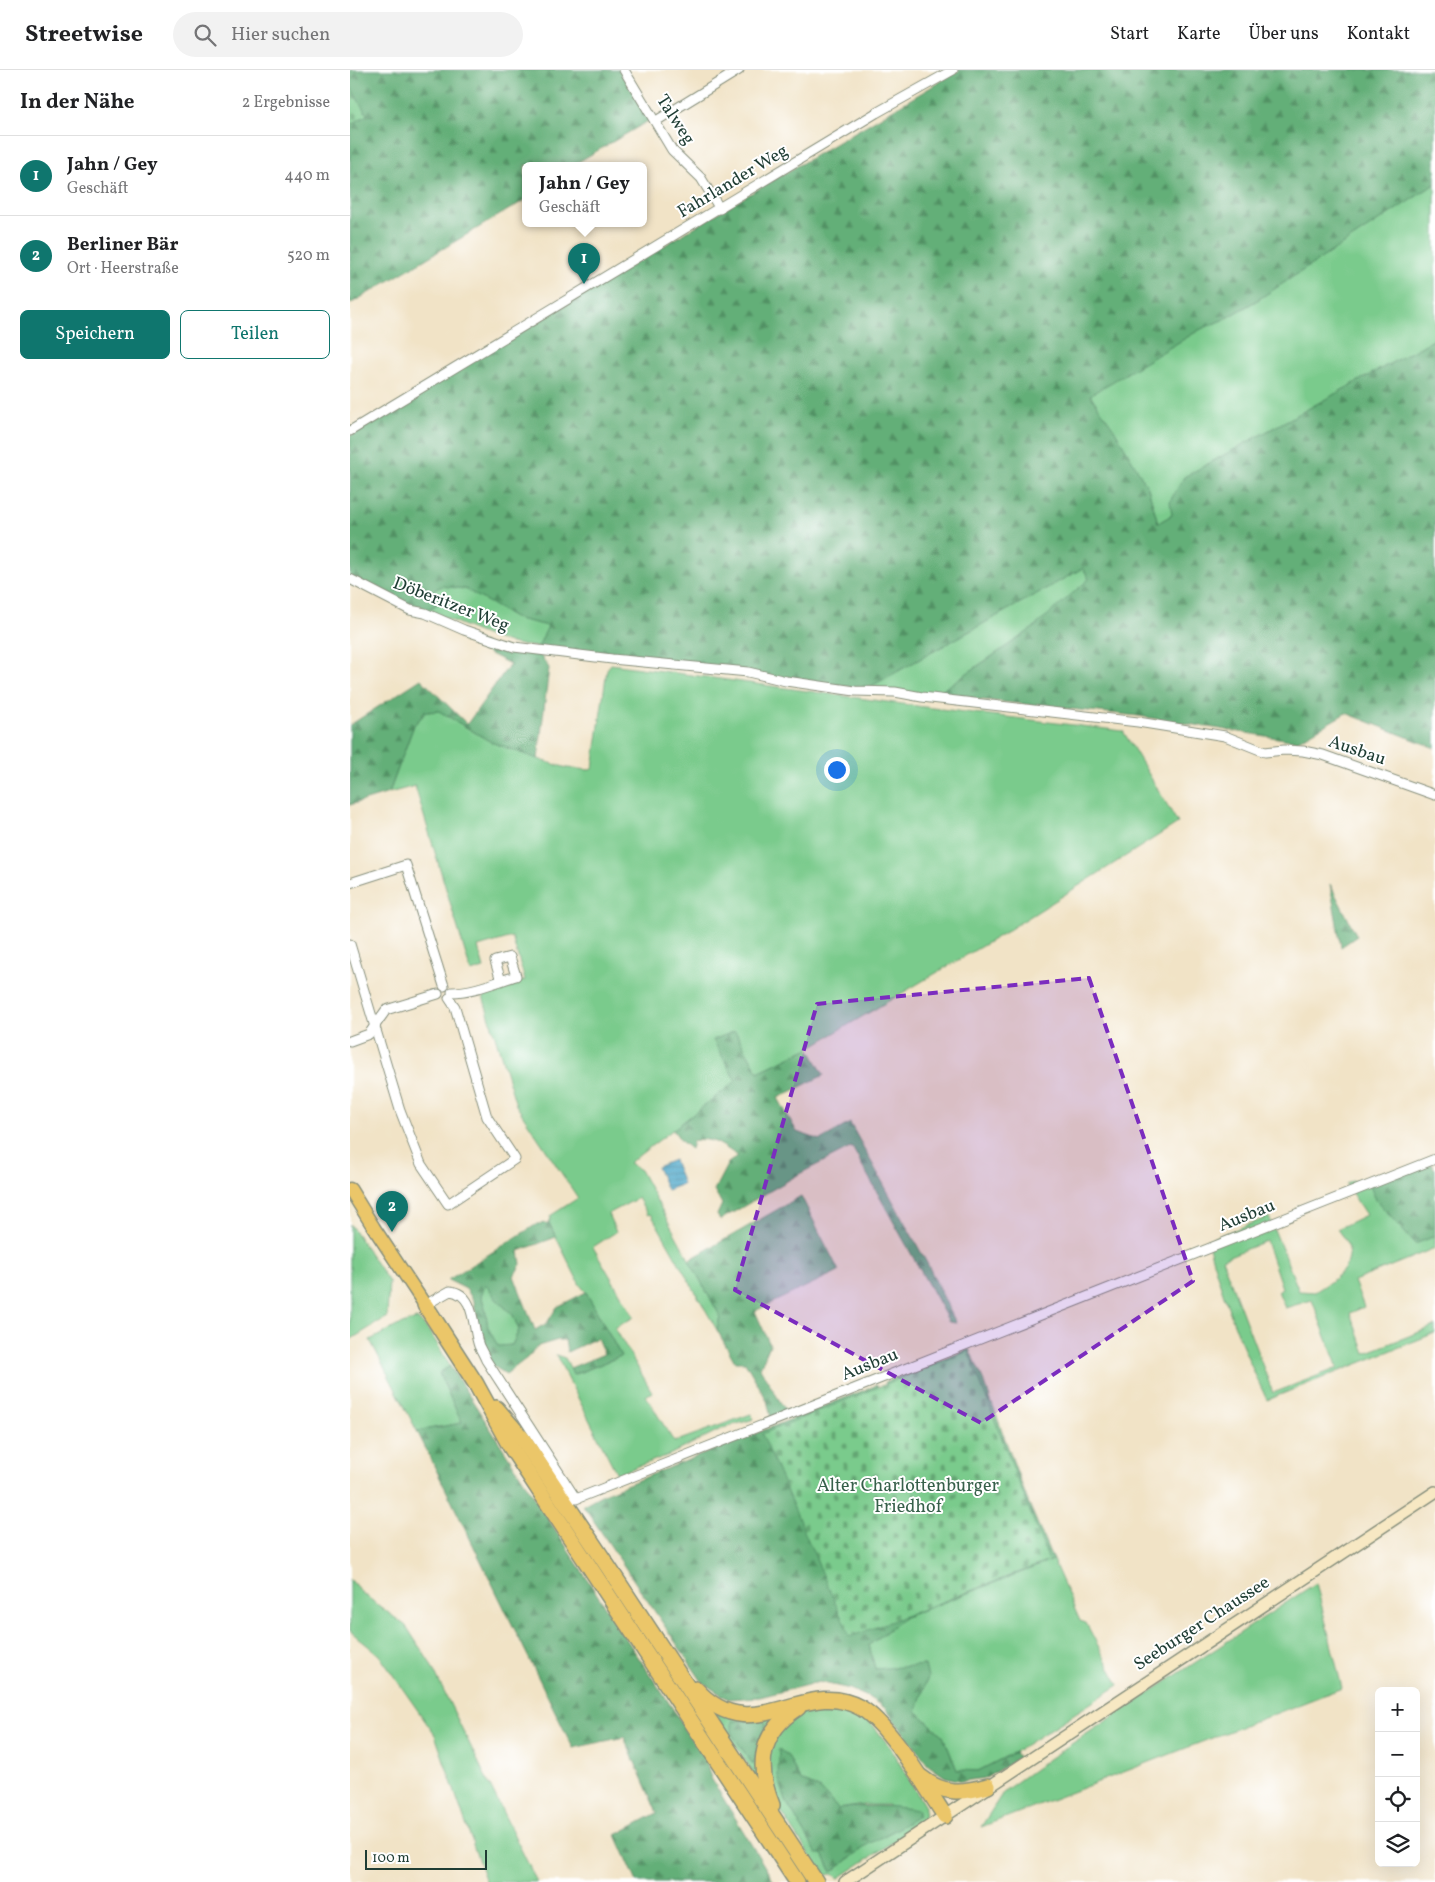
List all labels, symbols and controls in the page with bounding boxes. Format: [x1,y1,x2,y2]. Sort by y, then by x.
search box [173,12,523,57]
text: Streetwise [25,18,143,52]
icon: search [191,21,219,49]
text: Hier suchen [231,22,330,48]
text: Start [1110,22,1149,47]
text: Karte [1177,22,1221,47]
text: Über uns [1249,22,1319,47]
text: Kontakt [1347,22,1410,47]
text: In der Nähe [20,88,135,117]
street label: Talweg [649,90,701,150]
text: 2 Ergebnisse [242,92,330,114]
street label: Fahrlander Weg [673,139,793,225]
text: Jahn / Gey [67,152,158,178]
popup [522,162,647,227]
text: 1 [33,165,39,187]
text: 440 m [284,165,330,187]
text: Jahn / Gey [539,171,630,197]
text: Geschäft [67,178,128,200]
text: Geschäft [539,197,601,219]
text: Berliner Bär [67,232,179,258]
pin: 1 [568,243,600,284]
text: 2 [32,245,40,267]
text: 520 m [287,245,330,267]
text: Ort · Heerstraße [67,258,179,280]
button: Speichern [20,310,170,359]
button: Teilen [180,310,330,359]
street label: Döberitzer Weg [389,571,513,639]
street label: Ausbau [1325,730,1389,772]
your location [824,757,850,783]
pin: 2 [376,1191,408,1232]
street label: Ausbau [1215,1193,1279,1239]
street label: Ausbau [838,1342,902,1388]
park label: Alter Charlottenburger Friedhof [817,1474,1000,1520]
street label: Seeburger Chaussee [1129,1571,1275,1677]
map controls [1375,1687,1420,1867]
button: + [1375,1687,1420,1732]
button: − [1375,1732,1420,1777]
button: locate [1375,1777,1420,1822]
button: layers [1375,1822,1420,1867]
scale bar [365,1847,488,1870]
text: 100 m [372,1849,410,1868]

